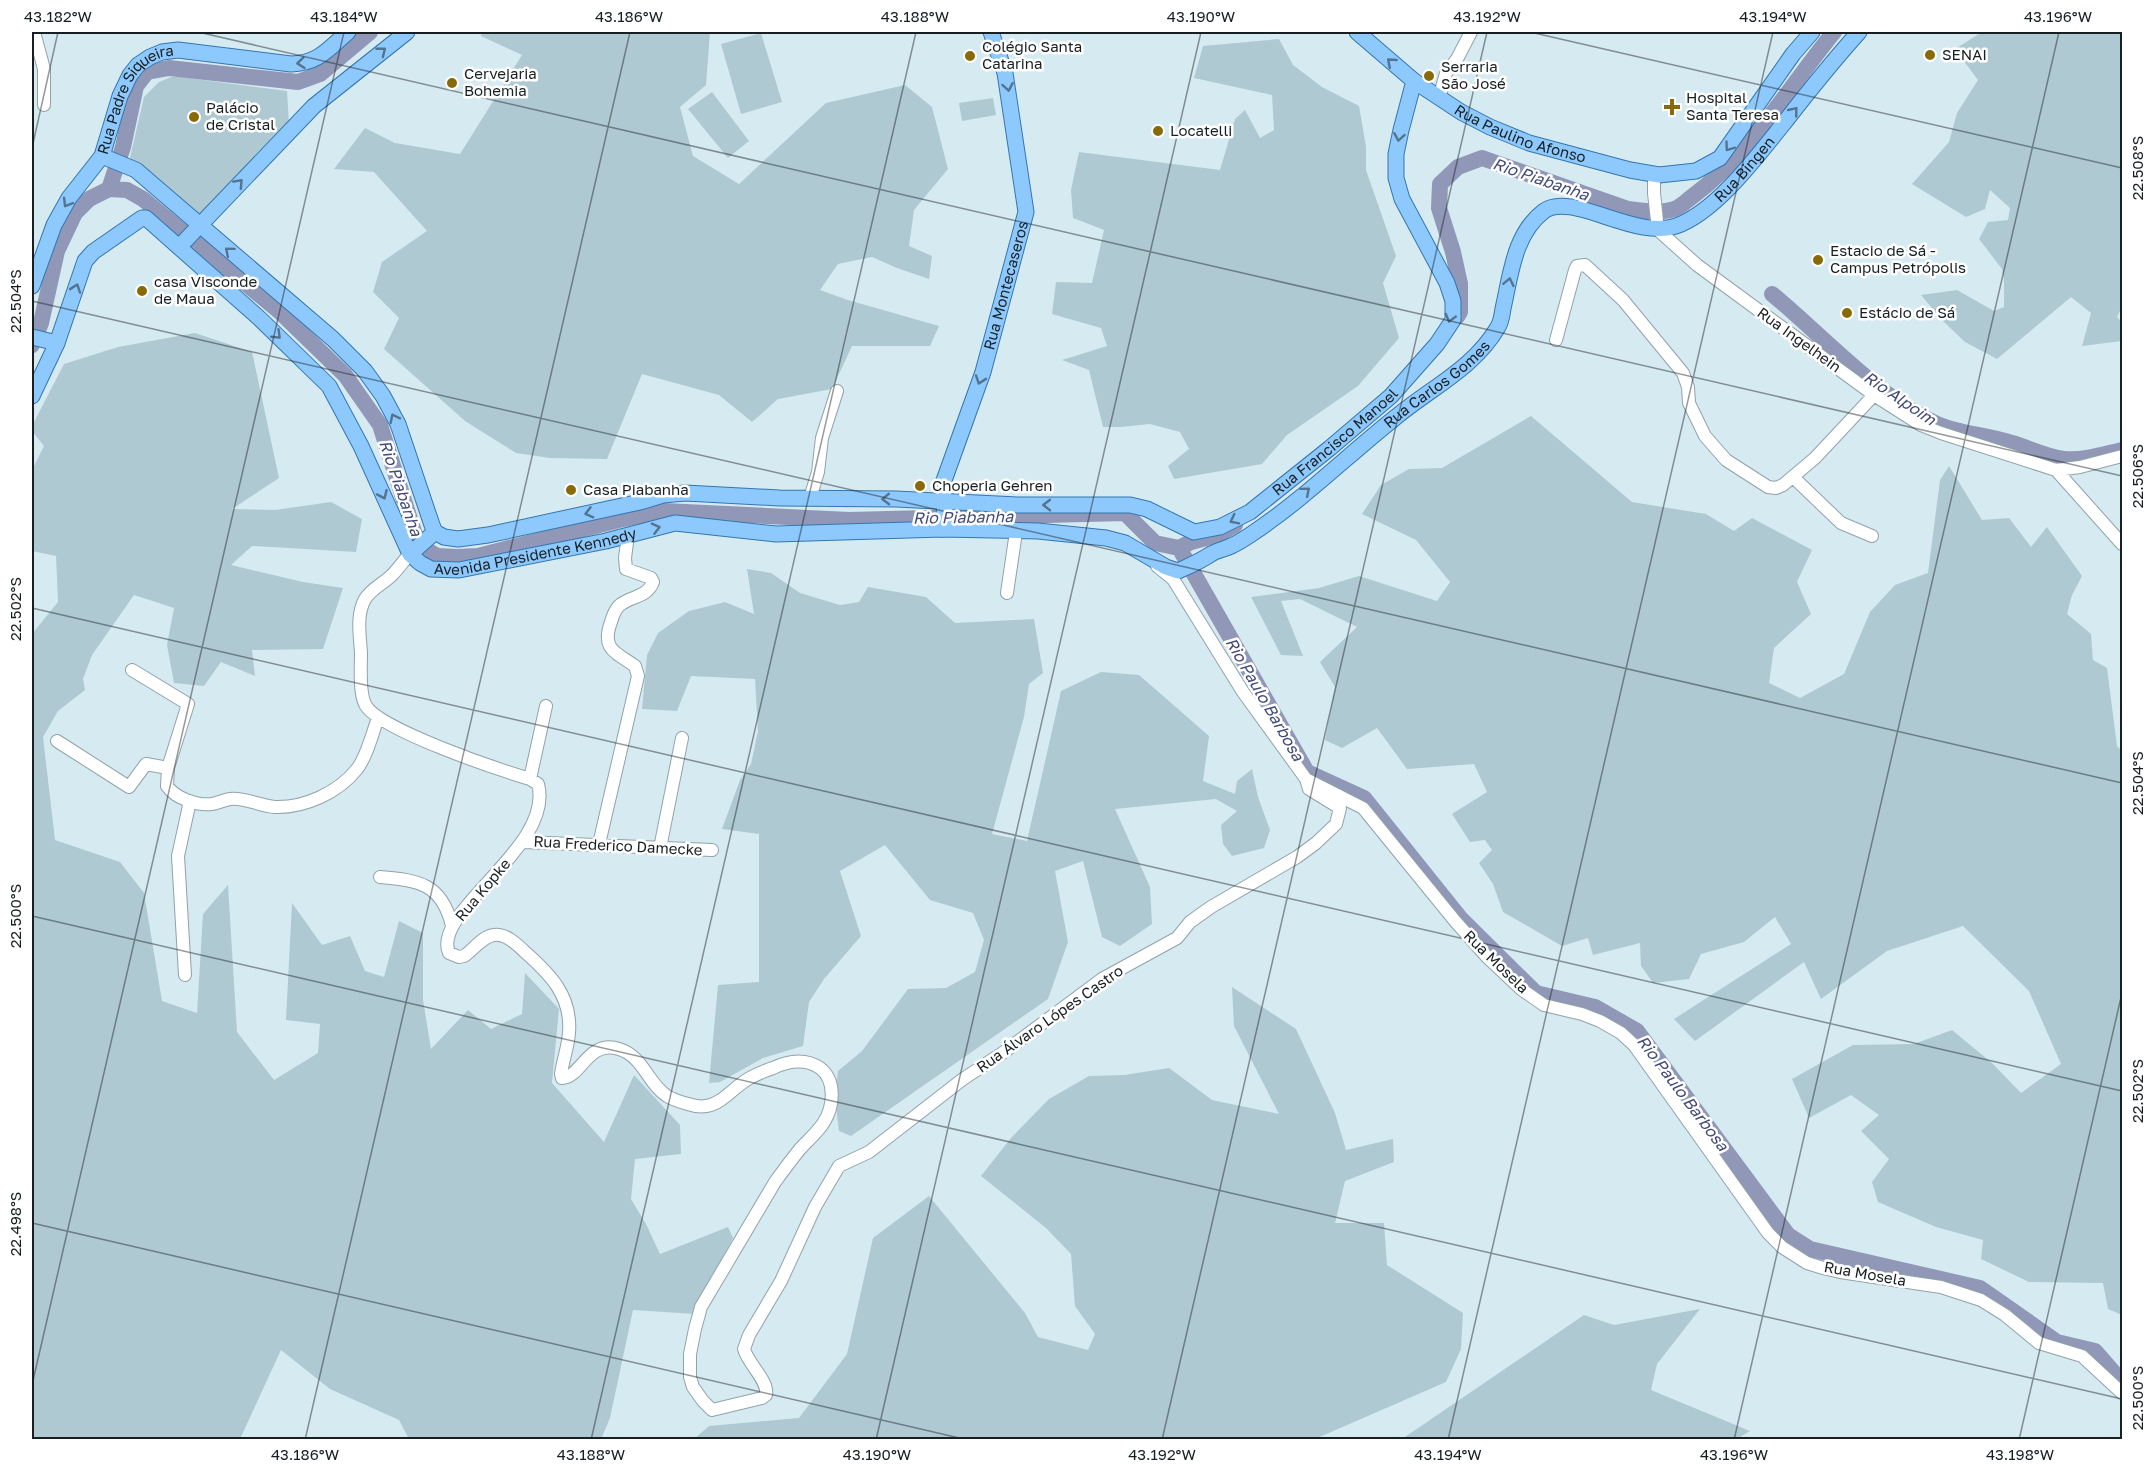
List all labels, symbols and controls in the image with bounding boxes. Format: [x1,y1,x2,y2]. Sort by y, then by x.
text: 43.182°W [24,7,92,25]
text: 43.184°W [310,7,378,25]
text: 43.186°W [595,7,663,25]
text: 43.188°W [881,7,949,25]
text: 43.190°W [1167,7,1235,25]
text: 43.192°W [1453,7,1521,25]
text: 43.194°W [1739,7,1807,25]
text: 43.196°W [2024,7,2092,25]
place label: Colégio Santa Catarina [982,37,1082,72]
street label: Rua Padre Siqueira [93,41,174,156]
place label: SENAI [1942,45,1987,63]
one-way arrow [375,47,386,58]
marker: SENAI [1923,48,1937,62]
marker: Colégio Santa Catarina [963,49,977,63]
one-way arrow [296,56,305,69]
place label: Serraria São José [1441,57,1506,92]
one-way arrow [1387,58,1398,69]
place label: Cervejaria Bohemia [464,64,537,99]
marker: Serraria São José [1422,69,1436,83]
marker: Cervejaria Bohemia [445,76,459,90]
one-way arrow [1001,82,1014,92]
place label: Hospital Santa Teresa [1686,88,1779,123]
place label: Palácio de Cristal [206,98,275,133]
marker: Hospital Santa Teresa [1663,98,1681,116]
street label: Rua Paulino Afonso [1451,100,1588,166]
one-way arrow [1786,106,1797,117]
marker: Palácio de Cristal [187,110,201,124]
place label: Locatelli [1170,121,1232,139]
marker: Locatelli [1151,124,1165,138]
street label: Rua Bingen [1710,132,1778,205]
one-way arrow [1394,133,1406,142]
text: 22.508°S [2128,136,2146,200]
one-way arrow [1725,140,1736,151]
water label: Rio Piabanha [1490,153,1593,205]
one-way arrow [232,179,243,189]
one-way arrow [62,197,74,207]
street label: Rua Montecaseros [979,219,1031,352]
place label: Estacio de Sá - Campus Petrópolis [1830,241,1966,276]
one-way arrow [225,247,236,258]
marker: Estacio de Sá - Campus Petrópolis [1811,253,1825,267]
text: 22.504°S [6,269,24,333]
place label: casa Visconde de Maua [154,272,257,307]
one-way arrow [1502,277,1515,287]
one-way arrow [68,283,81,293]
marker: casa Visconde de Maua [135,284,149,298]
street label: Rua Ingelhein [1754,303,1845,376]
place label: Estácio de Sá [1859,303,1955,321]
marker: Estácio de Sá [1840,306,1854,320]
one-way arrow [1445,313,1458,323]
one-way arrow [269,327,280,338]
street label: Rua Carlos Gomes [1380,336,1493,431]
water label: Rio Alpoim [1860,367,1940,430]
one-way arrow [975,374,988,385]
street label: Rua Francisco Manoel [1268,384,1401,499]
one-way arrow [390,413,402,424]
water label: Rio Piabanha [375,437,427,540]
text: 22.506°S [2128,444,2146,508]
place label: Choperia Gehren [932,476,1053,494]
marker: Choperia Gehren [913,479,927,493]
place label: Casa Piabanha [583,480,689,498]
marker: Casa Piabanha [564,483,578,497]
one-way arrow [1300,487,1311,498]
one-way arrow [376,488,388,499]
one-way arrow [882,493,891,505]
one-way arrow [1042,499,1051,512]
one-way arrow [584,505,594,518]
water label: Rio Piabanha [913,506,1014,528]
one-way arrow [1230,513,1240,524]
one-way arrow [651,522,661,535]
street label: Avenida Presidente Kennedy [434,523,639,578]
text: 22.502°S [6,577,24,641]
water label: Rio Paulo Barbosa [1222,634,1309,765]
text: 22.504°S [2128,751,2146,815]
street label: Rua Frederico Damecke [533,832,703,858]
street label: Rua Kopke [451,854,514,924]
text: 22.500°S [6,884,24,948]
street label: Rua Mosela [1461,926,1533,997]
street label: Rua Álvaro Lópes Castro [973,961,1126,1076]
water label: Rio Paulo Barbosa [1633,1031,1733,1155]
text: 22.502°S [2128,1059,2146,1123]
text: 22.498°S [6,1192,24,1256]
street label: Rua Mosela [1823,1257,1908,1289]
text: 22.500°S [2128,1366,2146,1430]
text: 43.186°W [271,1445,339,1463]
text: 43.188°W [557,1445,625,1463]
text: 43.190°W [843,1445,911,1463]
text: 43.192°W [1128,1445,1196,1463]
text: 43.194°W [1414,1445,1482,1463]
text: 43.196°W [1700,1445,1768,1463]
text: 43.198°W [1986,1445,2054,1463]

